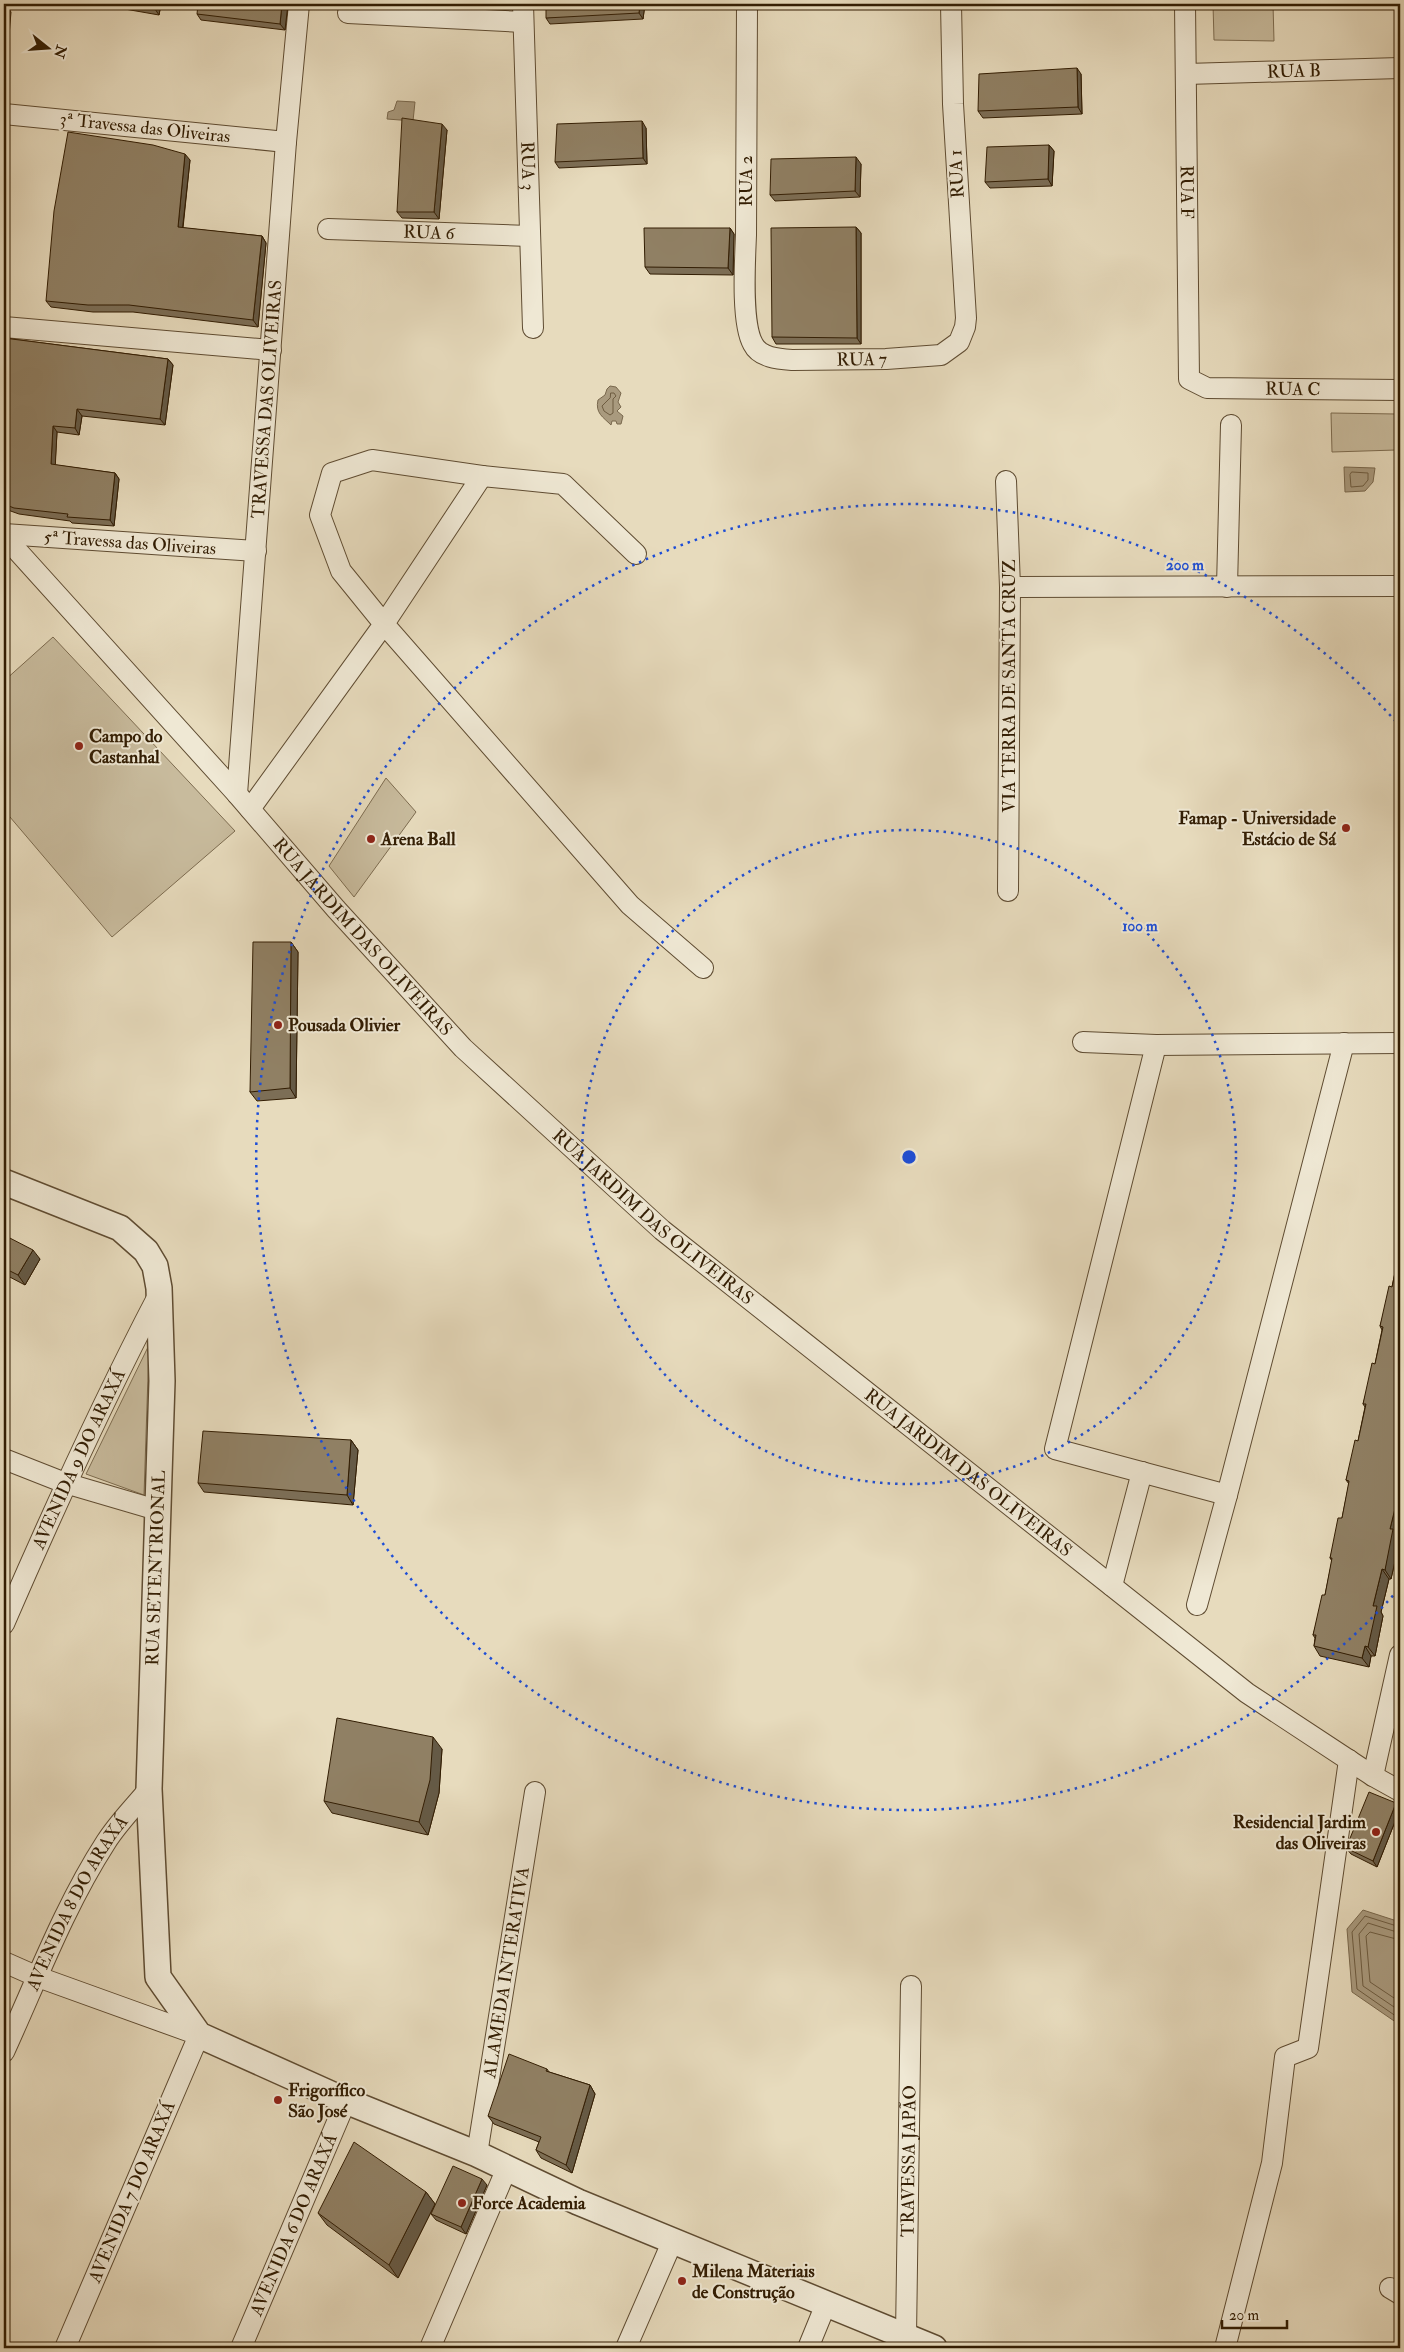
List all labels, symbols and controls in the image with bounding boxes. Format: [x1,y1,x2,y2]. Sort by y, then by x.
north arrow [22,22,72,72]
text: N [50,42,70,61]
street label: RUA B [1267,59,1321,83]
street label: 3ª Travessa das Oliveiras [58,108,232,148]
street label: RUA 3 [516,141,540,191]
street label: RUA 1 [944,149,970,199]
street label: RUA 2 [735,155,758,207]
street label: RUA F [1175,165,1199,219]
street label: RUA 6 [403,220,456,245]
street label: TRAVESSA DAS OLIVEIRAS [246,279,287,519]
street label: RUA 7 [836,347,887,371]
street label: RUA C [1265,377,1321,401]
street label: 5ª Travessa das Oliveiras [43,526,217,560]
text: 200 m [1166,556,1204,575]
street label: VIA TERRA DE SANTA CRUZ [998,559,1021,813]
place label: Campo do Castanhal [89,725,163,769]
marker: Campo do Castanhal [73,740,85,752]
place label: Famap - Universidade Estácio de Sá [1178,807,1337,851]
marker: Famap - Universidade Estácio de Sá [1340,822,1352,834]
place label: Arena Ball [380,828,456,851]
street label: RUA JARDIM DAS OLIVEIRAS [268,833,458,1041]
marker: Arena Ball [365,833,377,845]
text: 100 m [1122,917,1158,936]
place label: Pousada Olivier [288,1014,401,1037]
marker: Pousada Olivier [272,1019,284,1031]
street label: RUA JARDIM DAS OLIVEIRAS [548,1124,758,1310]
centre of rings [900,1148,918,1166]
street label: AVENIDA 9 DO ARAXÁ [26,1365,131,1554]
street label: RUA JARDIM DAS OLIVEIRAS [860,1383,1077,1562]
street label: RUA SETENTRIONAL [141,1470,171,1666]
street label: AVENIDA 8 DO ARAXÁ [21,1810,133,1995]
place label: Residencial Jardim das Oliveiras [1233,1811,1367,1855]
marker: Residencial Jardim das Oliveiras [1370,1826,1382,1838]
street label: ALAMEDA INTERATIVA [478,1864,534,2081]
place label: Frigorífico São José [288,2079,365,2123]
street label: TRAVESSA JAPÃO [896,2085,921,2237]
marker: Frigorífico São José [272,2094,284,2106]
street label: AVENIDA 7 DO ARAXÁ [83,2097,181,2287]
street label: AVENIDA 6 DO ARAXÁ [244,2129,343,2320]
place label: Force Academia [472,2192,586,2215]
marker: Force Academia [456,2197,468,2209]
place label: Milena Materiais de Construção [691,2260,815,2304]
marker: Milena Materiais de Construção [676,2275,688,2287]
scale bar [1222,2297,1286,2329]
text: 20 m [1229,2306,1259,2325]

